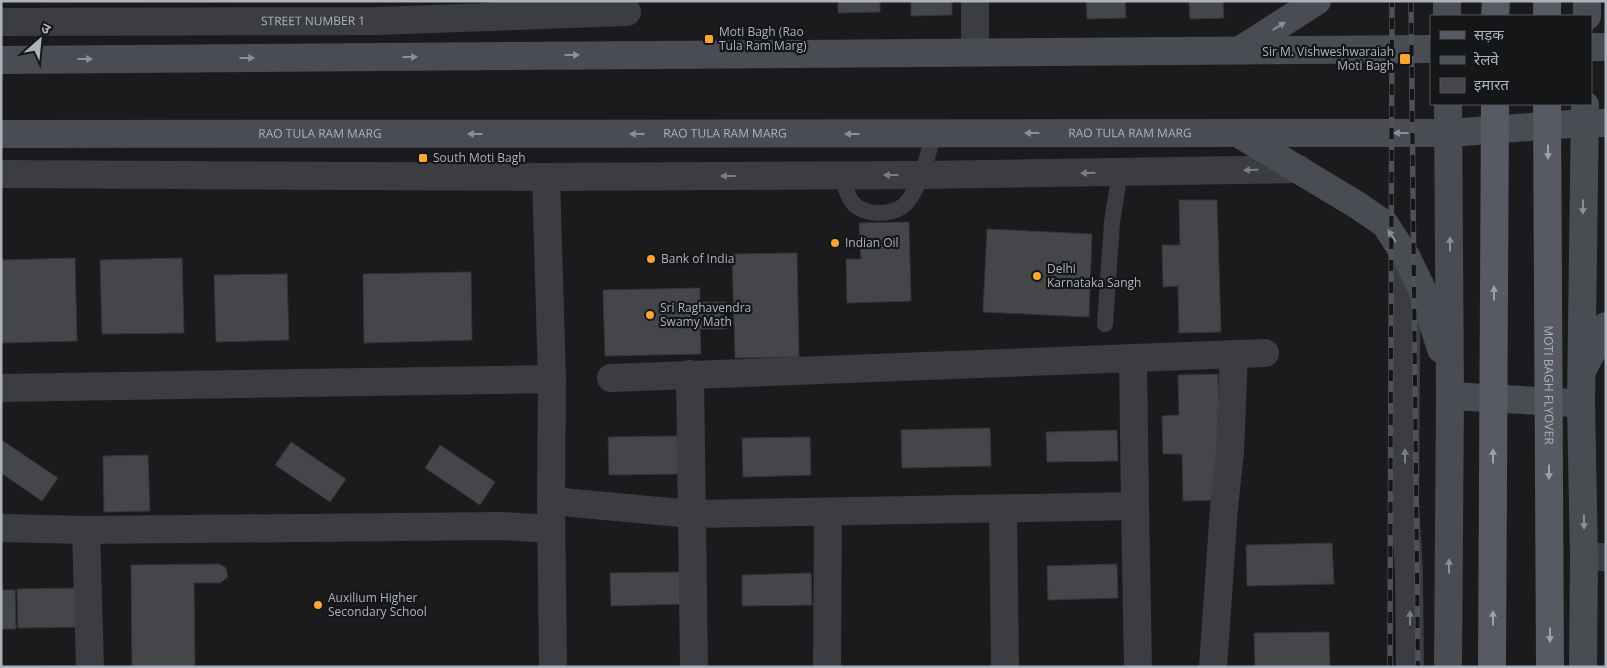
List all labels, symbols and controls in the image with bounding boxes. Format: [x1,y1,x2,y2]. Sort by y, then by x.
street label: STREET NUMBER 1 [261,12,365,29]
north arrow [15,15,65,65]
legend [1430,15,1592,105]
text: उ [38,18,55,39]
one-way arrow [1272,22,1285,31]
place label: Moti Bagh (Rao Tula Ram Marg) [719,23,807,54]
text: सड़क [1474,24,1504,44]
marker: Moti Bagh (Rao Tula Ram Marg) [703,33,715,45]
place label: Sir M. Vishweshwaraiah Moti Bagh [1262,43,1394,74]
text: रेलवे [1473,49,1499,69]
one-way arrow [565,51,581,59]
one-way arrow [402,52,418,60]
marker: Sir M. Vishweshwaraiah Moti Bagh [1398,52,1412,66]
one-way arrow [240,54,256,62]
one-way arrow [77,55,93,63]
text: इमारत [1474,74,1509,94]
street label: RAO TULA RAM MARG [663,124,787,142]
street label: RAO TULA RAM MARG [1068,124,1192,141]
street label: RAO TULA RAM MARG [258,125,382,142]
one-way arrow [1024,129,1040,137]
one-way arrow [1392,129,1408,137]
one-way arrow [467,130,483,138]
one-way arrow [629,130,645,138]
one-way arrow [844,130,860,138]
one-way arrow [1544,145,1552,161]
place label: South Moti Bagh [433,149,526,166]
marker: South Moti Bagh [417,152,429,164]
one-way arrow [1242,166,1258,174]
one-way arrow [1080,169,1096,177]
one-way arrow [882,171,898,179]
one-way arrow [720,172,736,180]
one-way arrow [1579,199,1587,215]
one-way arrow [1387,229,1397,242]
place label: Indian Oil [845,234,899,251]
one-way arrow [1446,235,1454,251]
marker: Indian Oil [829,237,841,249]
place label: Bank of India [661,250,734,267]
marker: Bank of India [645,253,657,265]
place label: Delhi Karnataka Sangh [1047,260,1141,291]
marker: Delhi Karnataka Sangh [1031,270,1043,282]
one-way arrow [1490,285,1498,301]
place label: Sri Raghavendra Swamy Math [660,299,751,330]
marker: Sri Raghavendra Swamy Math [644,309,656,321]
street label: MOTI BAGH FLYOVER [1540,325,1558,445]
one-way arrow [1401,447,1409,463]
one-way arrow [1490,447,1498,463]
one-way arrow [1545,465,1553,481]
one-way arrow [1580,514,1588,530]
one-way arrow [1445,557,1453,573]
place label: Auxilium Higher Secondary School [328,589,427,620]
marker: Auxilium Higher Secondary School [312,599,324,611]
one-way arrow [1406,610,1414,626]
one-way arrow [1489,610,1497,626]
one-way arrow [1546,627,1554,643]

